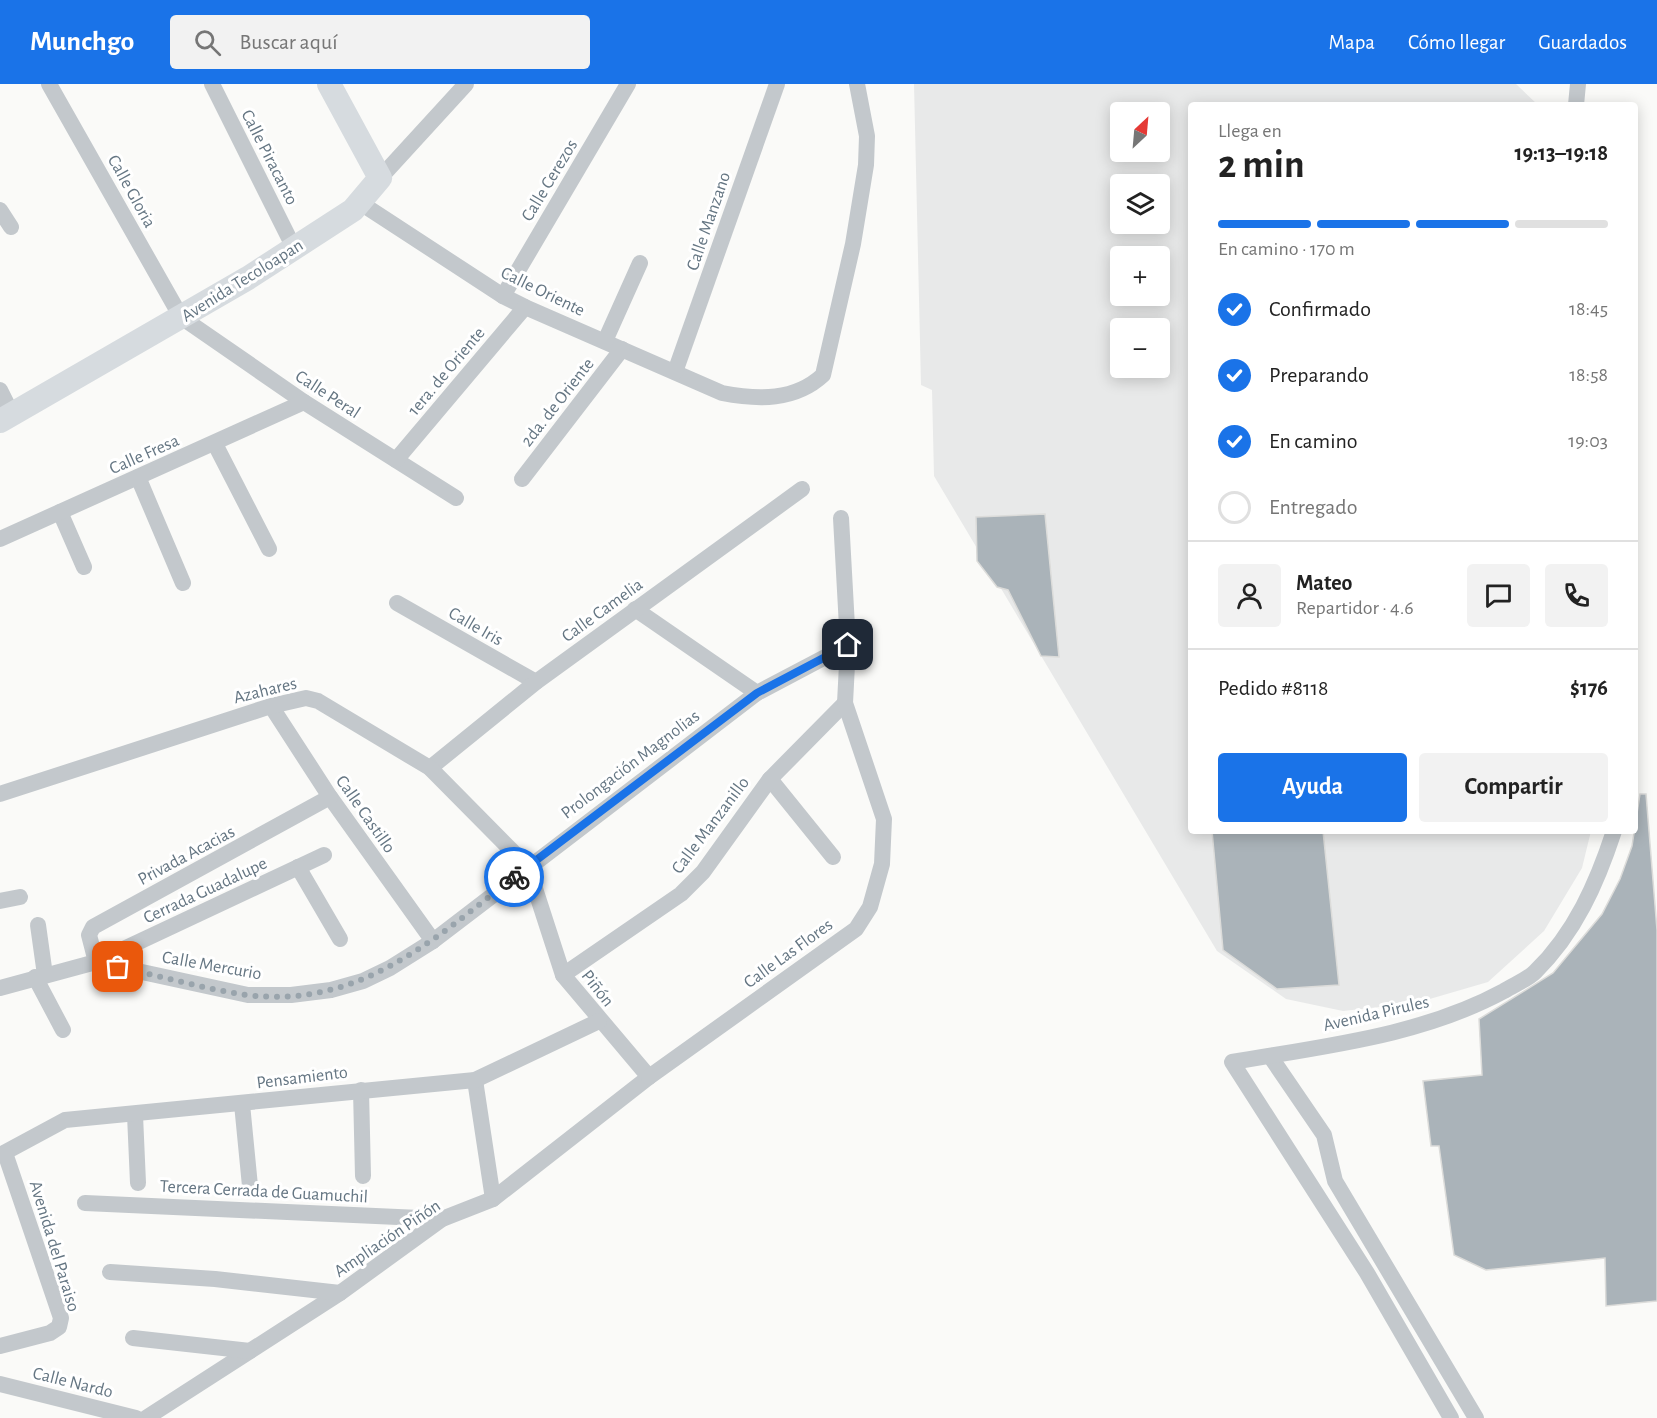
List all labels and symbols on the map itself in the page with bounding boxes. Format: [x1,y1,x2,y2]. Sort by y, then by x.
north arrow [1110,102,1170,162]
street label: Calle Piracanto [237,107,301,208]
street label: Calle Cerezos [518,136,581,225]
street label: Calle Gloria [104,152,158,231]
street label: Calle Manzano [684,170,734,273]
street label: Avenida Tecoloapan [178,236,307,326]
street label: Calle Oriente [498,264,587,320]
street label: 1era. de Oriente [405,324,489,419]
street label: 2da. de Oriente [518,355,598,450]
street label: Calle Peral [292,367,363,422]
street label: Calle Fresa [107,432,182,478]
street label: Calle Camelia [559,576,646,646]
street label: Calle Iris [445,604,506,649]
pin [822,619,873,670]
street label: Azahares [232,674,299,707]
street label: Prolongación Magnolias [558,707,703,823]
street label: Calle Castillo [332,773,398,857]
street label: Calle Manzanillo [669,774,753,877]
street label: Privada Acacias [135,823,238,889]
courier [484,847,544,907]
street label: Cerrada Guadalupe [141,854,270,927]
street label: Calle Las Flores [741,916,836,992]
pin [92,941,143,992]
street label: Calle Mercurio [161,948,263,984]
street label: Piñón [578,967,617,1010]
street label: Avenida Pirules [1322,993,1431,1035]
street label: Pensamiento [256,1063,349,1093]
street label: Tercera Cerrada de Guamuchil [159,1178,369,1206]
street label: Avenida del Paraiso [26,1179,83,1314]
street label: Ampliación Piñón [331,1197,444,1281]
street label: Calle Nardo [31,1364,115,1402]

